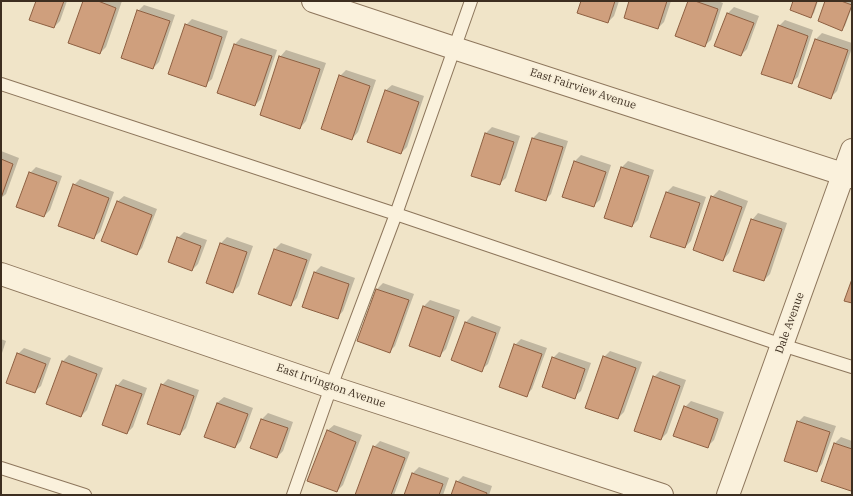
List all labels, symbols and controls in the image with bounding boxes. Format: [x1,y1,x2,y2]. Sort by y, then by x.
street label: East Fairview Avenue [528,66,638,112]
street label: Dale Avenue [773,291,807,355]
street label: East Irvington Avenue [275,361,387,411]

